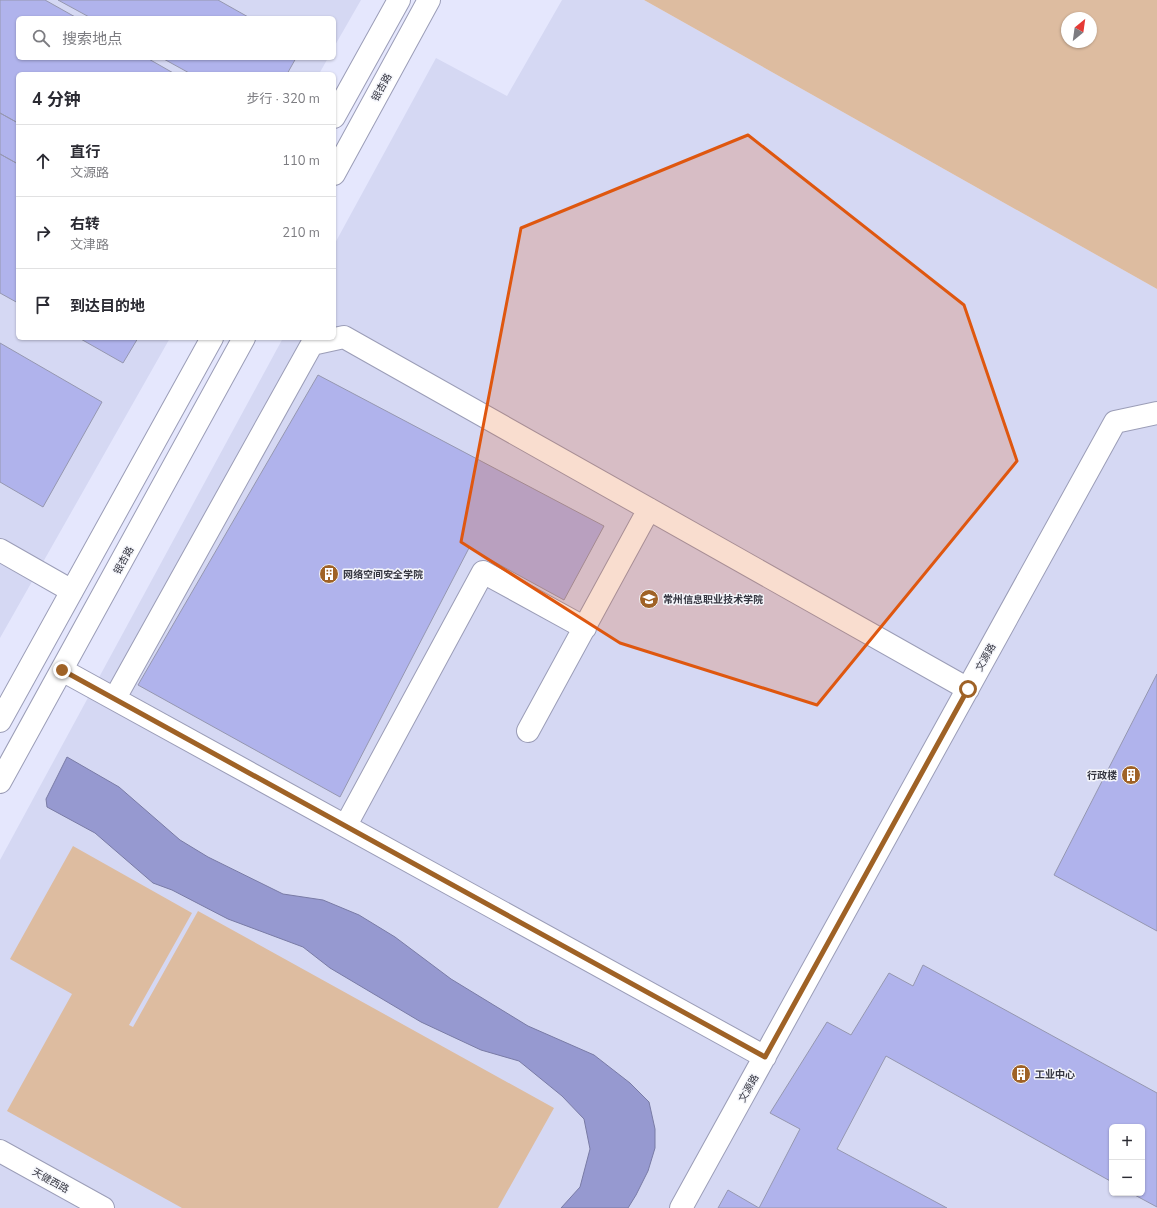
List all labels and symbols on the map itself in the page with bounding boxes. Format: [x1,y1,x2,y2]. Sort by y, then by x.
north arrow [1061,12,1097,48]
street label: 银杏路 [368,71,395,104]
street label: 银杏路 [110,544,137,577]
building icon: 网络空间安全学院 [318,563,340,585]
place label: 网络空间安全学院 [343,568,423,582]
school or university icon: 常州信息职业技术学院 [638,588,660,610]
place label: 常州信息职业技术学院 [663,593,763,607]
street label: 文源路 [972,641,999,674]
route end [53,661,71,679]
route start [959,680,977,698]
building icon: 行政楼 [1120,764,1142,786]
place label: 行政楼 [1087,769,1117,783]
building icon: 工业中心 [1010,1063,1032,1085]
place label: 工业中心 [1035,1068,1075,1082]
street label: 文源路 [735,1072,762,1105]
street label: 天健西路 [30,1165,71,1197]

